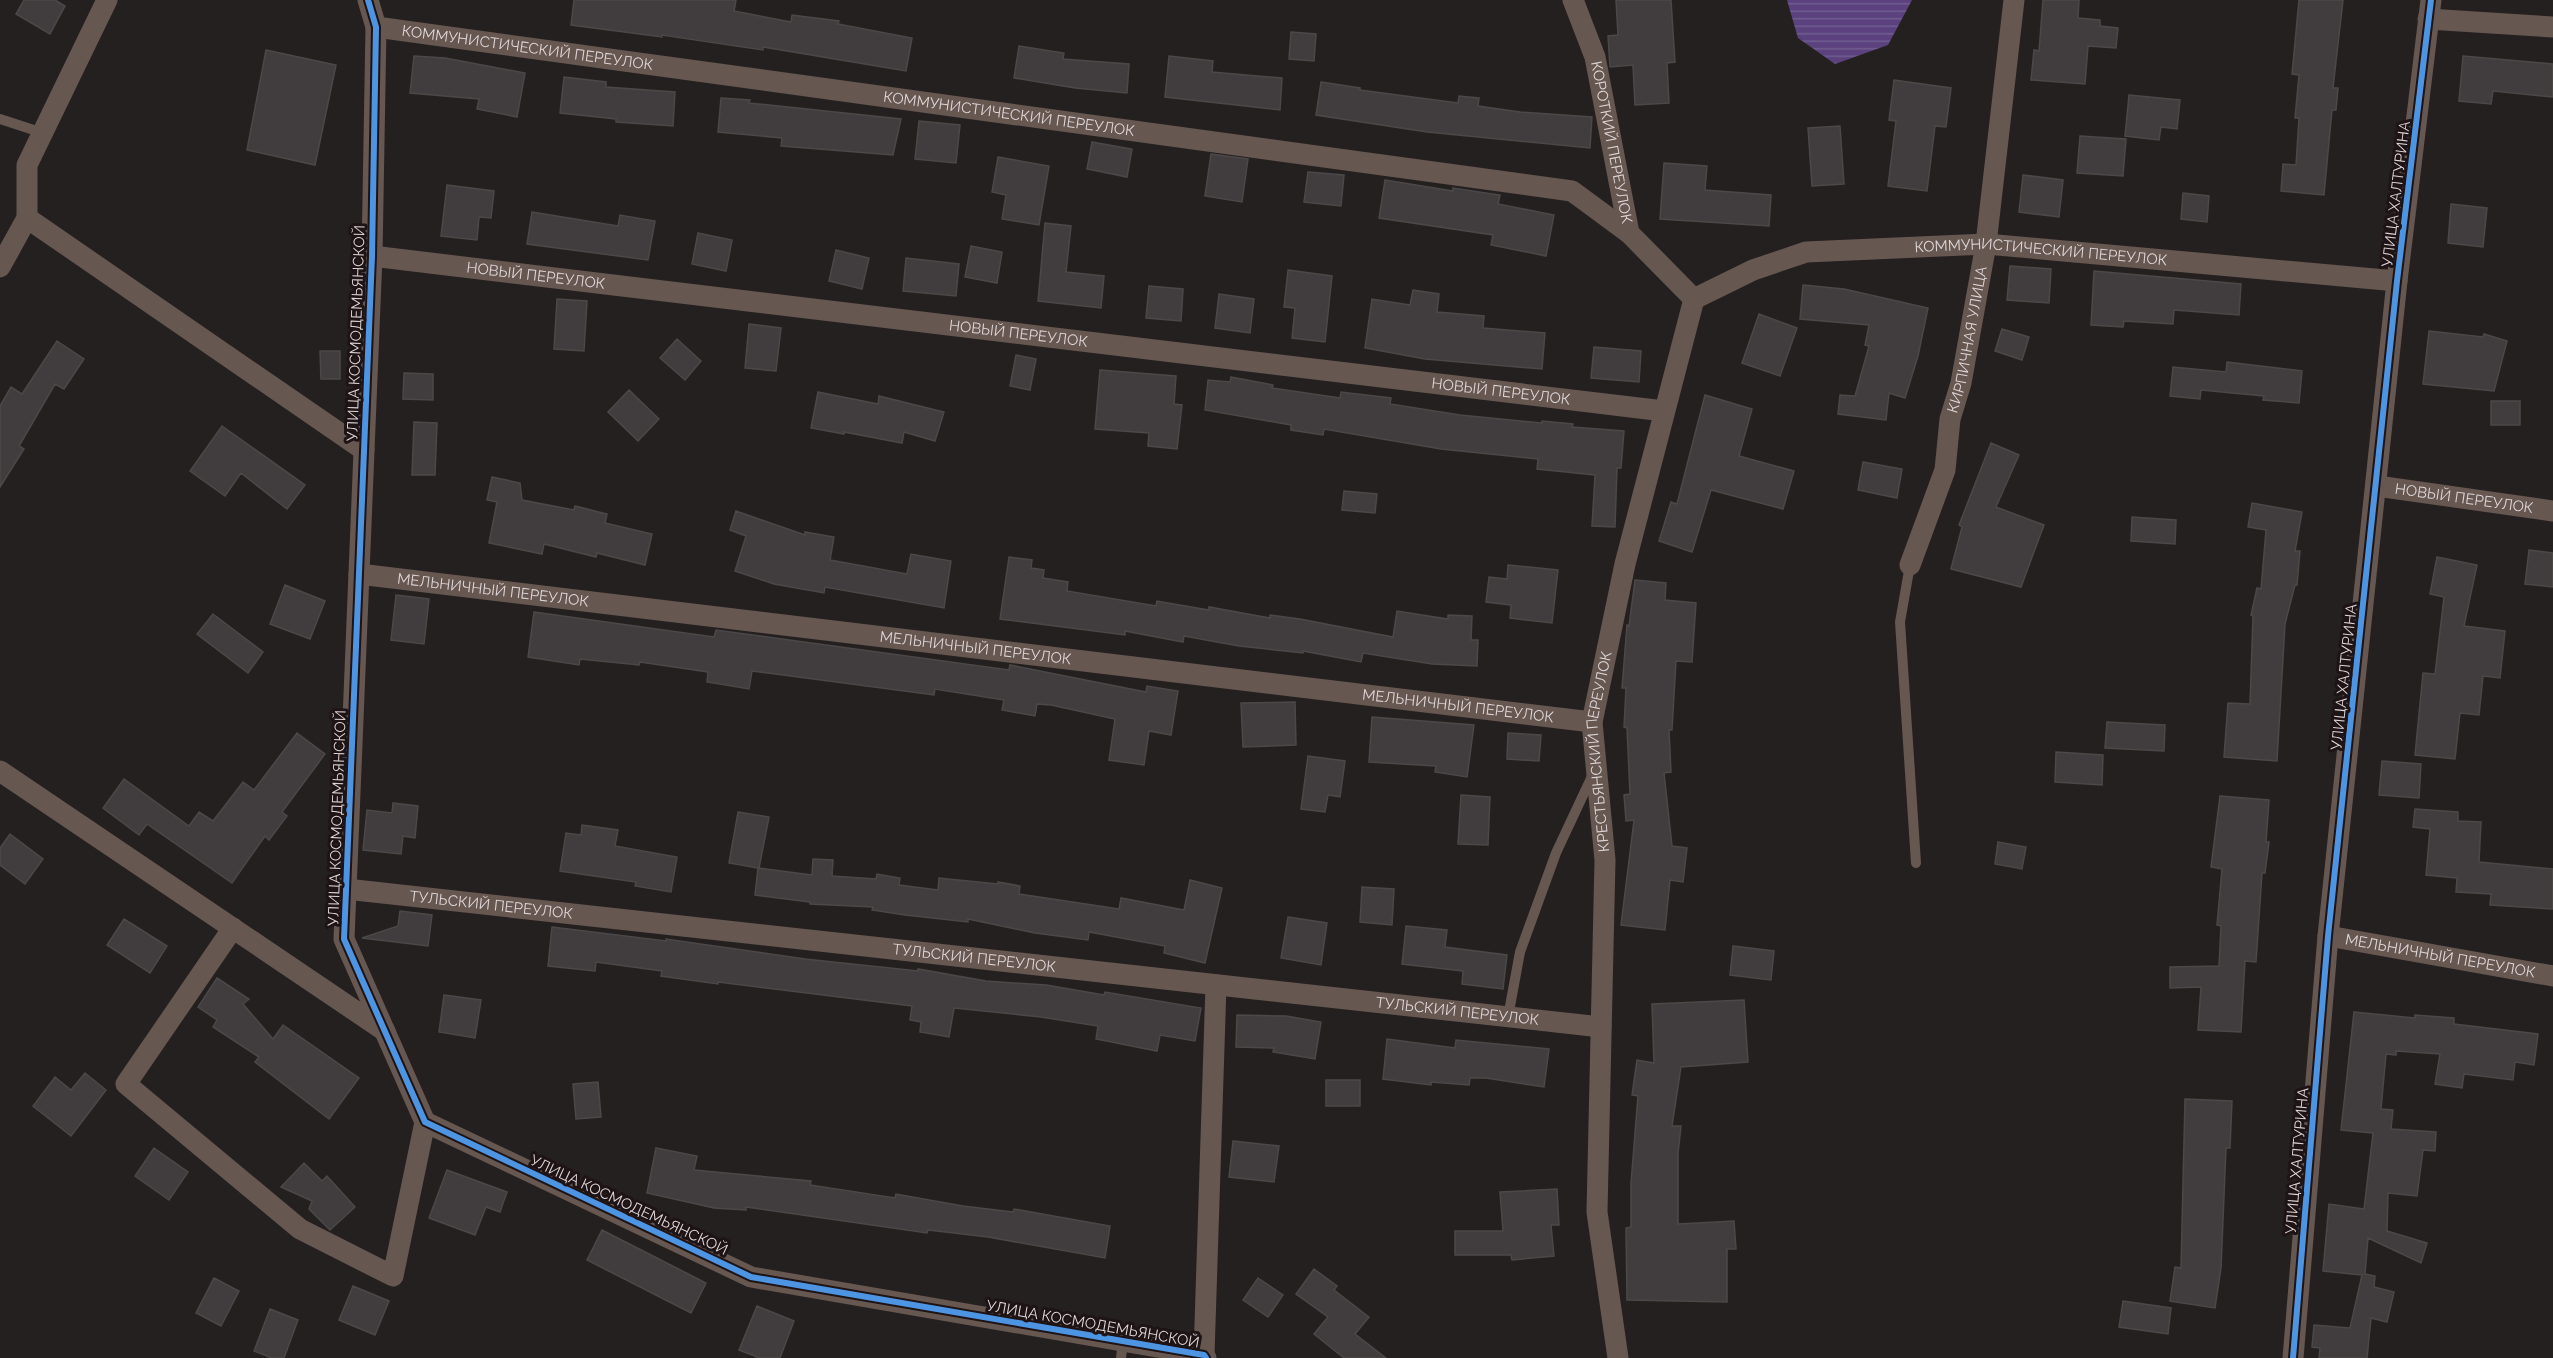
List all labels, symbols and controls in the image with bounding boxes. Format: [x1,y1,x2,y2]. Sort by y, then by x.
street label: КОММУНИСТИЧЕСКИЙ ПЕРЕУЛОК [401,22,655,74]
street label: КОРОТКИЙ ПЕРЕУЛОК [1587,60,1636,226]
street label: КОММУНИСТИЧЕСКИЙ ПЕРЕУЛОК [882,88,1136,140]
street label: УЛИЦА ХАЛТУРИНА [2378,120,2414,268]
street label: УЛИЦА КОСМОДЕМЬЯНСКОЙ [343,225,369,441]
street label: КОММУНИСТИЧЕСКИЙ ПЕРЕУЛОК [1914,235,2168,269]
street label: НОВЫЙ ПЕРЕУЛОК [465,258,607,293]
street label: КИРПИЧНАЯ УЛИЦА [1943,265,1991,415]
street label: НОВЫЙ ПЕРЕУЛОК [948,316,1089,351]
street label: НОВЫЙ ПЕРЕУЛОК [1431,374,1572,409]
street label: НОВЫЙ ПЕРЕУЛОК [2394,480,2535,517]
street label: МЕЛЬНИЧНЫЙ ПЕРЕУЛОК [396,570,590,611]
street label: УЛИЦА ХАЛТУРИНА [2327,603,2361,751]
street label: МЕЛЬНИЧНЫЙ ПЕРЕУЛОК [879,628,1073,668]
street label: КРЕСТЬЯНСКИЙ ПЕРЕУЛОК [1583,649,1616,853]
street label: МЕЛЬНИЧНЫЙ ПЕРЕУЛОК [1361,685,1555,726]
street label: УЛИЦА КОСМОДЕМЬЯНСКОЙ [324,710,350,926]
street label: ТУЛЬСКИЙ ПЕРЕУЛОК [409,887,574,923]
street label: МЕЛЬНИЧНЫЙ ПЕРЕУЛОК [2344,930,2537,982]
street label: ТУЛЬСКИЙ ПЕРЕУЛОК [892,940,1057,976]
street label: ТУЛЬСКИЙ ПЕРЕУЛОК [1375,993,1540,1029]
street label: УЛИЦА ХАЛТУРИНА [2282,1087,2312,1235]
street label: УЛИЦА КОСМОДЕМЬЯНСКОЙ [527,1151,731,1259]
street label: УЛИЦА КОСМОДЕМЬЯНСКОЙ [985,1296,1201,1352]

